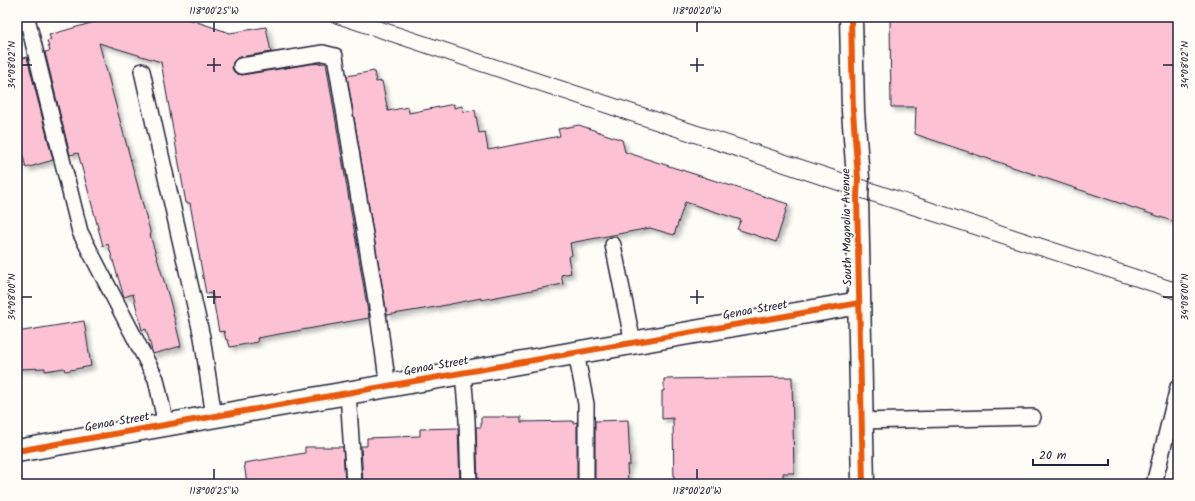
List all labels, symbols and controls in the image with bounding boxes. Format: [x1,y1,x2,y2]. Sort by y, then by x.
text: 118°00'25"W [189,3,239,19]
text: 118°00'20"W [672,3,722,19]
text: 34°08'02"N [4,41,20,89]
text: 34°08'02"N [1177,41,1193,89]
street label: South Magnolia Avenue [836,167,858,286]
text: 34°08'00"N [4,273,20,321]
text: 34°08'00"N [1177,273,1193,321]
street label: Genoa Street [721,295,789,325]
street label: Genoa Street [402,351,470,381]
street label: Genoa Street [83,407,151,437]
scale bar [1033,441,1108,467]
text: 20 m [1039,446,1067,465]
text: 118°00'25"W [189,483,239,499]
text: 118°00'20"W [672,483,722,499]

